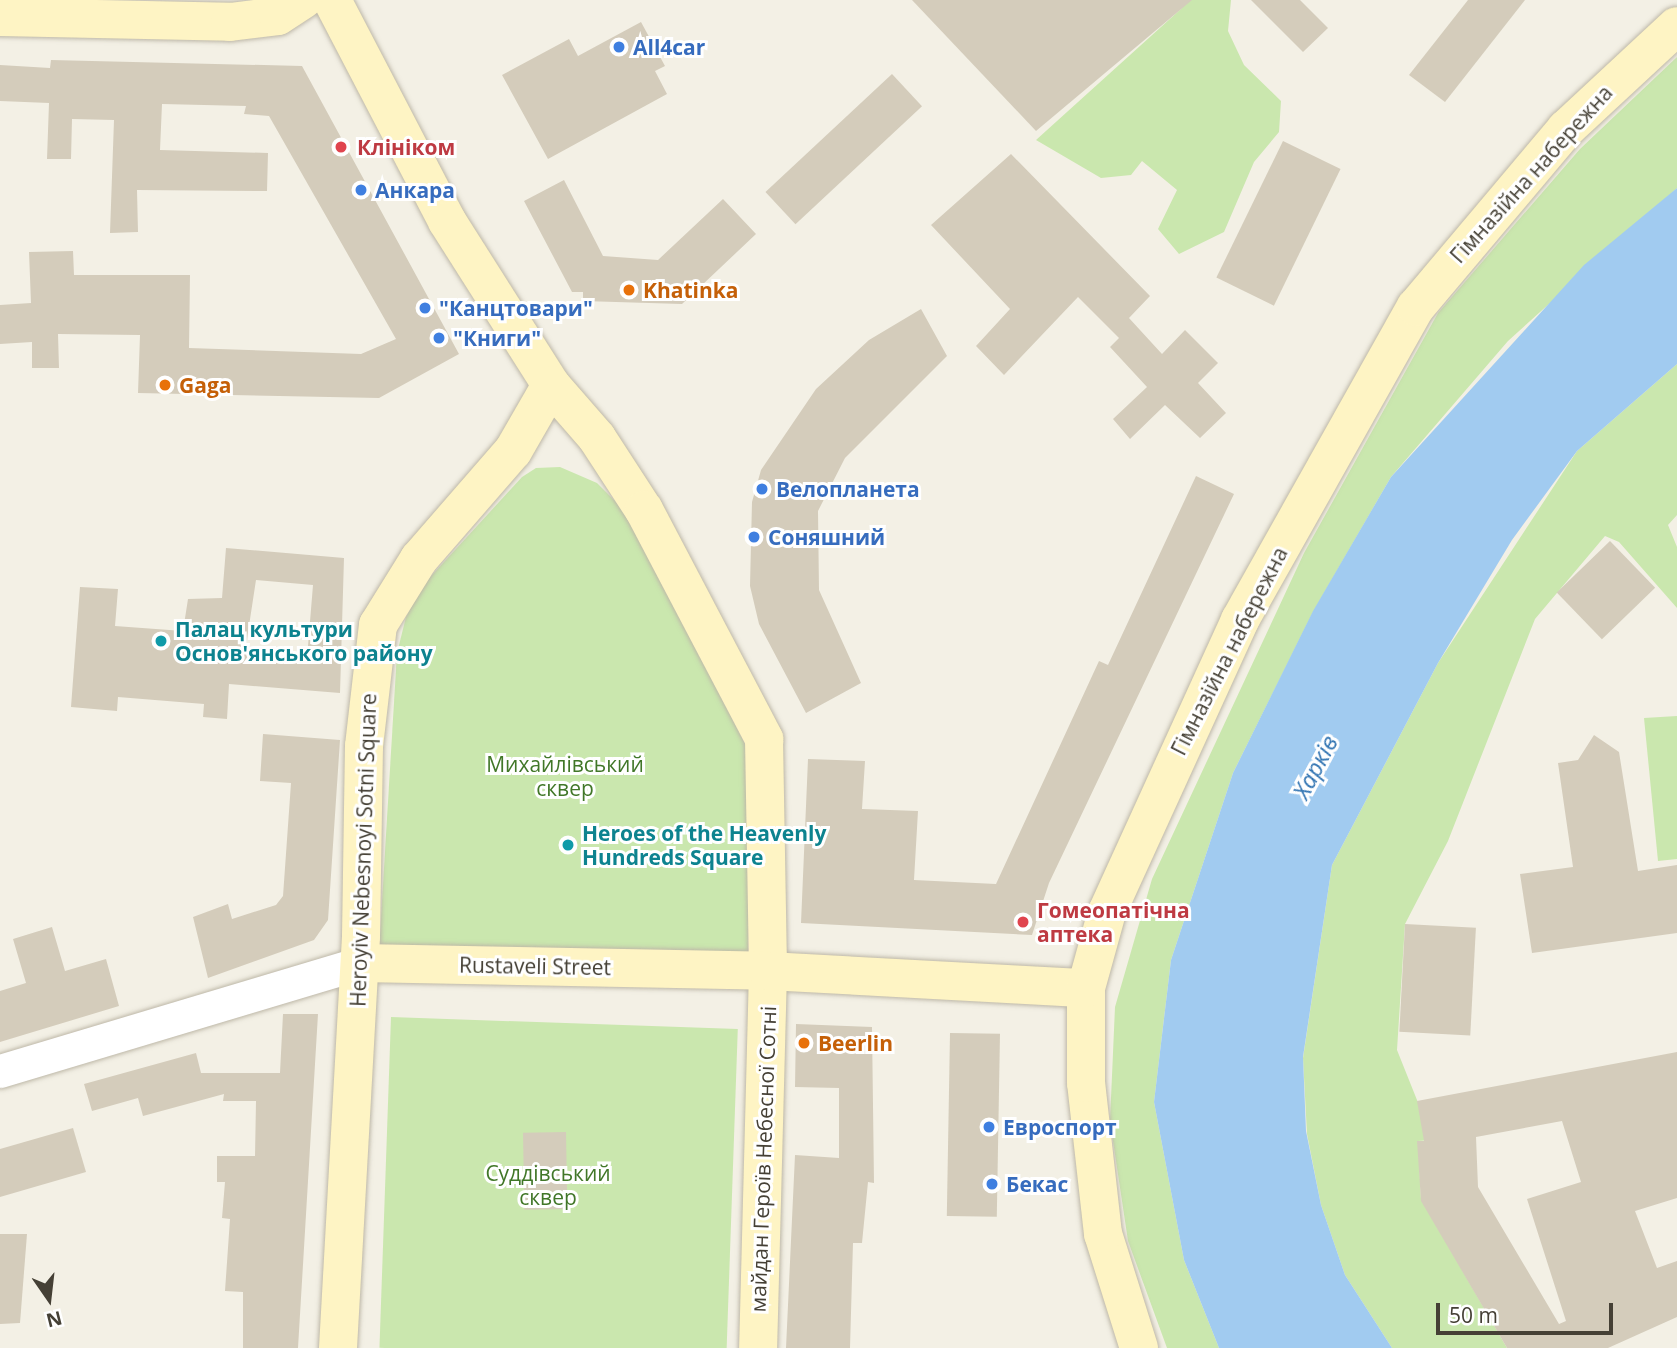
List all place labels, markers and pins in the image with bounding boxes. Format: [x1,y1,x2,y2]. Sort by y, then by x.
place label: All4car [633,34,705,60]
marker: All4car [611,39,627,55]
place label: Клініком [357,134,455,160]
marker: Клініком [331,137,351,157]
place label: Анкара [375,177,455,203]
marker: Анкара [353,182,369,198]
place label: Khatinka [643,277,738,303]
marker: Khatinka [621,282,637,298]
place label: "Канцтовари" [439,295,593,321]
marker: "Канцтовари" [417,300,433,316]
place label: "Книги" [453,325,541,351]
marker: "Книги" [431,330,447,346]
place label: Gaga [179,372,231,398]
marker: Gaga [157,377,173,393]
place label: Велопланета [776,476,920,502]
marker: Велопланета [754,481,770,497]
place label: Соняшний [768,524,885,550]
marker: Соняшний [746,529,762,545]
place label: Палац культури Основ'янського району [175,616,433,666]
marker: Палац культури Основ'янського району [153,633,169,649]
place label: Heroes of the Heavenly Hundreds Square [582,820,826,870]
marker: Heroes of the Heavenly Hundreds Square [560,837,576,853]
place label: Гомеопатічна аптека [1037,897,1190,947]
marker: Гомеопатічна аптека [1015,914,1031,930]
place label: Beеrlin [818,1030,893,1056]
marker: Beеrlin [796,1035,812,1051]
place label: Евроспорт [1003,1114,1117,1140]
marker: Евроспорт [981,1119,997,1135]
place label: Бекас [1006,1171,1068,1197]
marker: Бекас [984,1176,1000,1192]

